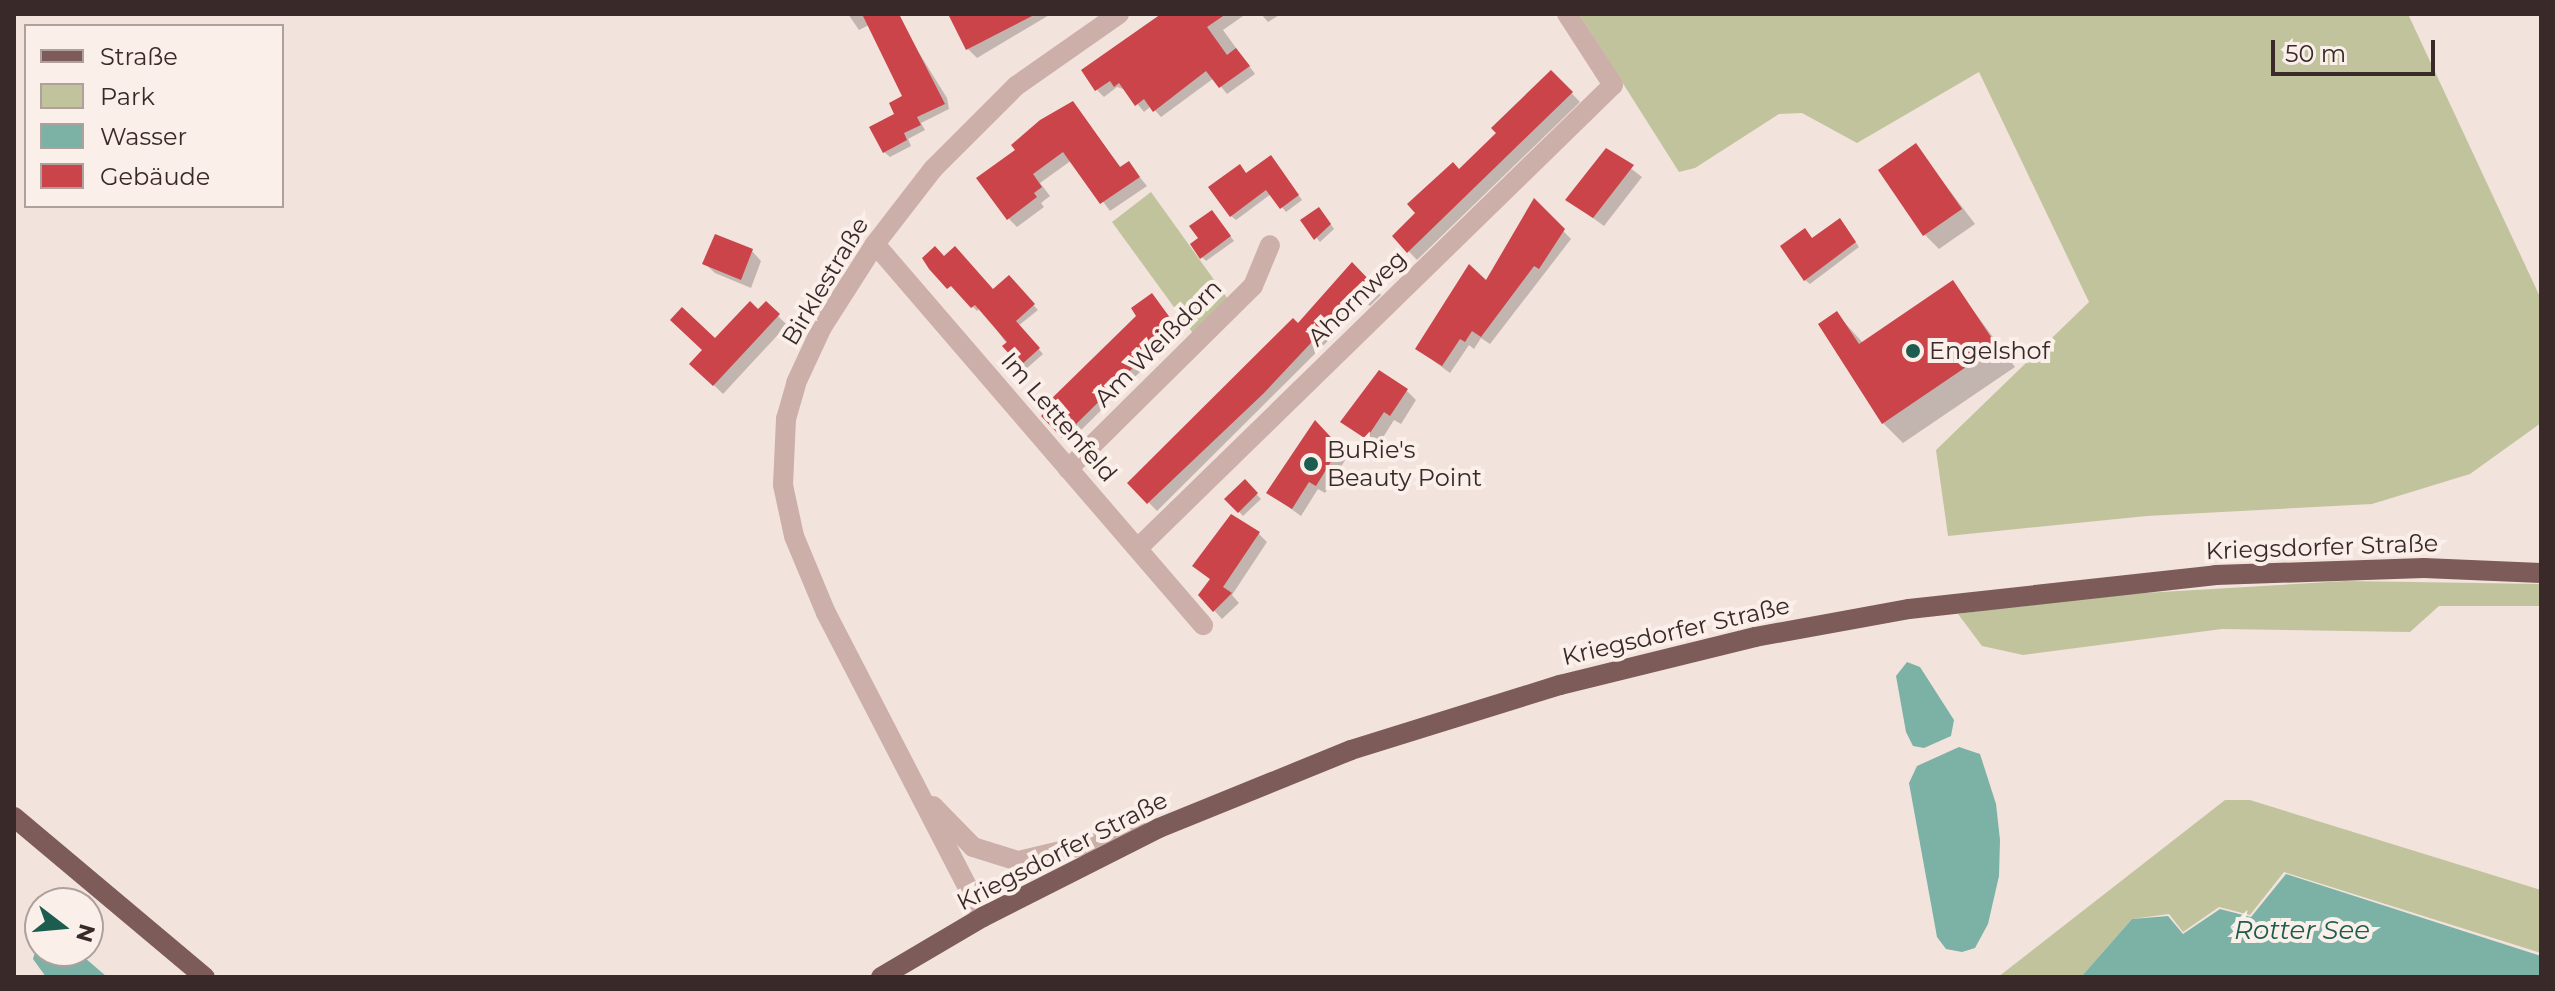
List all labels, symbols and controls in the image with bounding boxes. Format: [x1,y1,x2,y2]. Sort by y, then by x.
legend [24,24,284,208]
scale bar [2275,24,2439,74]
text: 50 m [2285,39,2346,68]
text: Straße [100,42,178,71]
text: Park [100,82,155,111]
text: Wasser [100,122,187,151]
text: Gebäude [100,162,210,191]
street label: Birklestraße [776,212,874,350]
street label: Ahornweg [1302,244,1412,352]
street label: Am Weißdorn [1088,273,1228,413]
place label: Engelshof [1929,337,2050,365]
marker: Engelshof [1904,342,1922,360]
street label: Im Lettenfeld [995,346,1123,488]
place label: BuRie's Beauty Point [1327,436,1482,492]
marker: BuRie's Beauty Point [1302,455,1320,473]
street label: Kriegsdorfer Straße [2205,529,2439,565]
street label: Kriegsdorfer Straße [1559,591,1793,671]
street label: Kriegsdorfer Straße [952,785,1172,917]
north arrow [24,887,104,967]
water label: Rotter See [2234,915,2370,947]
text: N [70,921,101,945]

